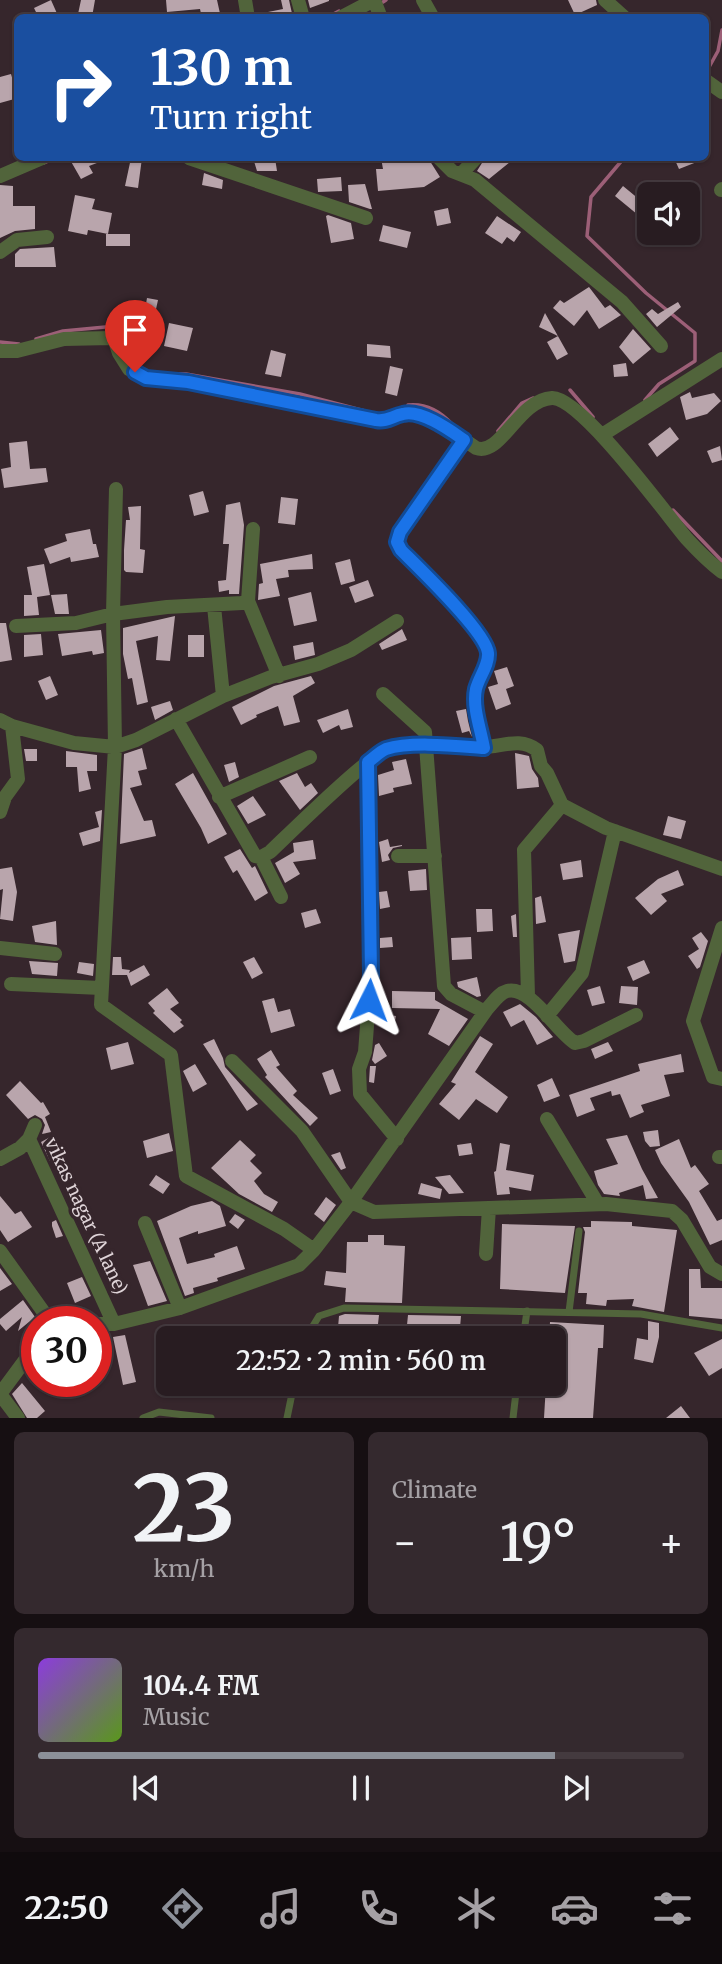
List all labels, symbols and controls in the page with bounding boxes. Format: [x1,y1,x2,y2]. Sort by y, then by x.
text: 130 m [150,37,293,98]
icon: right [35,42,126,133]
text: Turn right [150,98,312,138]
map controls [637,182,700,245]
button: sound [637,182,700,245]
pin [105,300,165,372]
icon: arrive [116,311,154,349]
position arrow [332,963,406,1037]
street label: vikas nagar (A lane) [40,1133,133,1298]
speed limit sign: 30 [21,1306,112,1397]
text: 22:52 · 2 min · 560 m [236,1344,486,1377]
text: 23 [132,1451,236,1566]
text: Climate [392,1475,477,1504]
text: 19° [500,1510,576,1575]
text: − [392,1519,417,1566]
text: + [659,1519,684,1566]
text: km/h [154,1554,214,1583]
text: 104.4 FM [143,1669,259,1702]
text: Music [143,1702,210,1731]
icon: previous [127,1769,165,1807]
icon: pause [342,1769,380,1807]
icon: next [557,1769,595,1807]
icon: directions [158,1884,207,1933]
icon: music [256,1884,305,1933]
icon: phone [354,1884,403,1933]
icon: climate [452,1884,501,1933]
icon: car [550,1884,599,1933]
icon: filters [648,1884,697,1933]
text: 22:50 [25,1888,109,1928]

